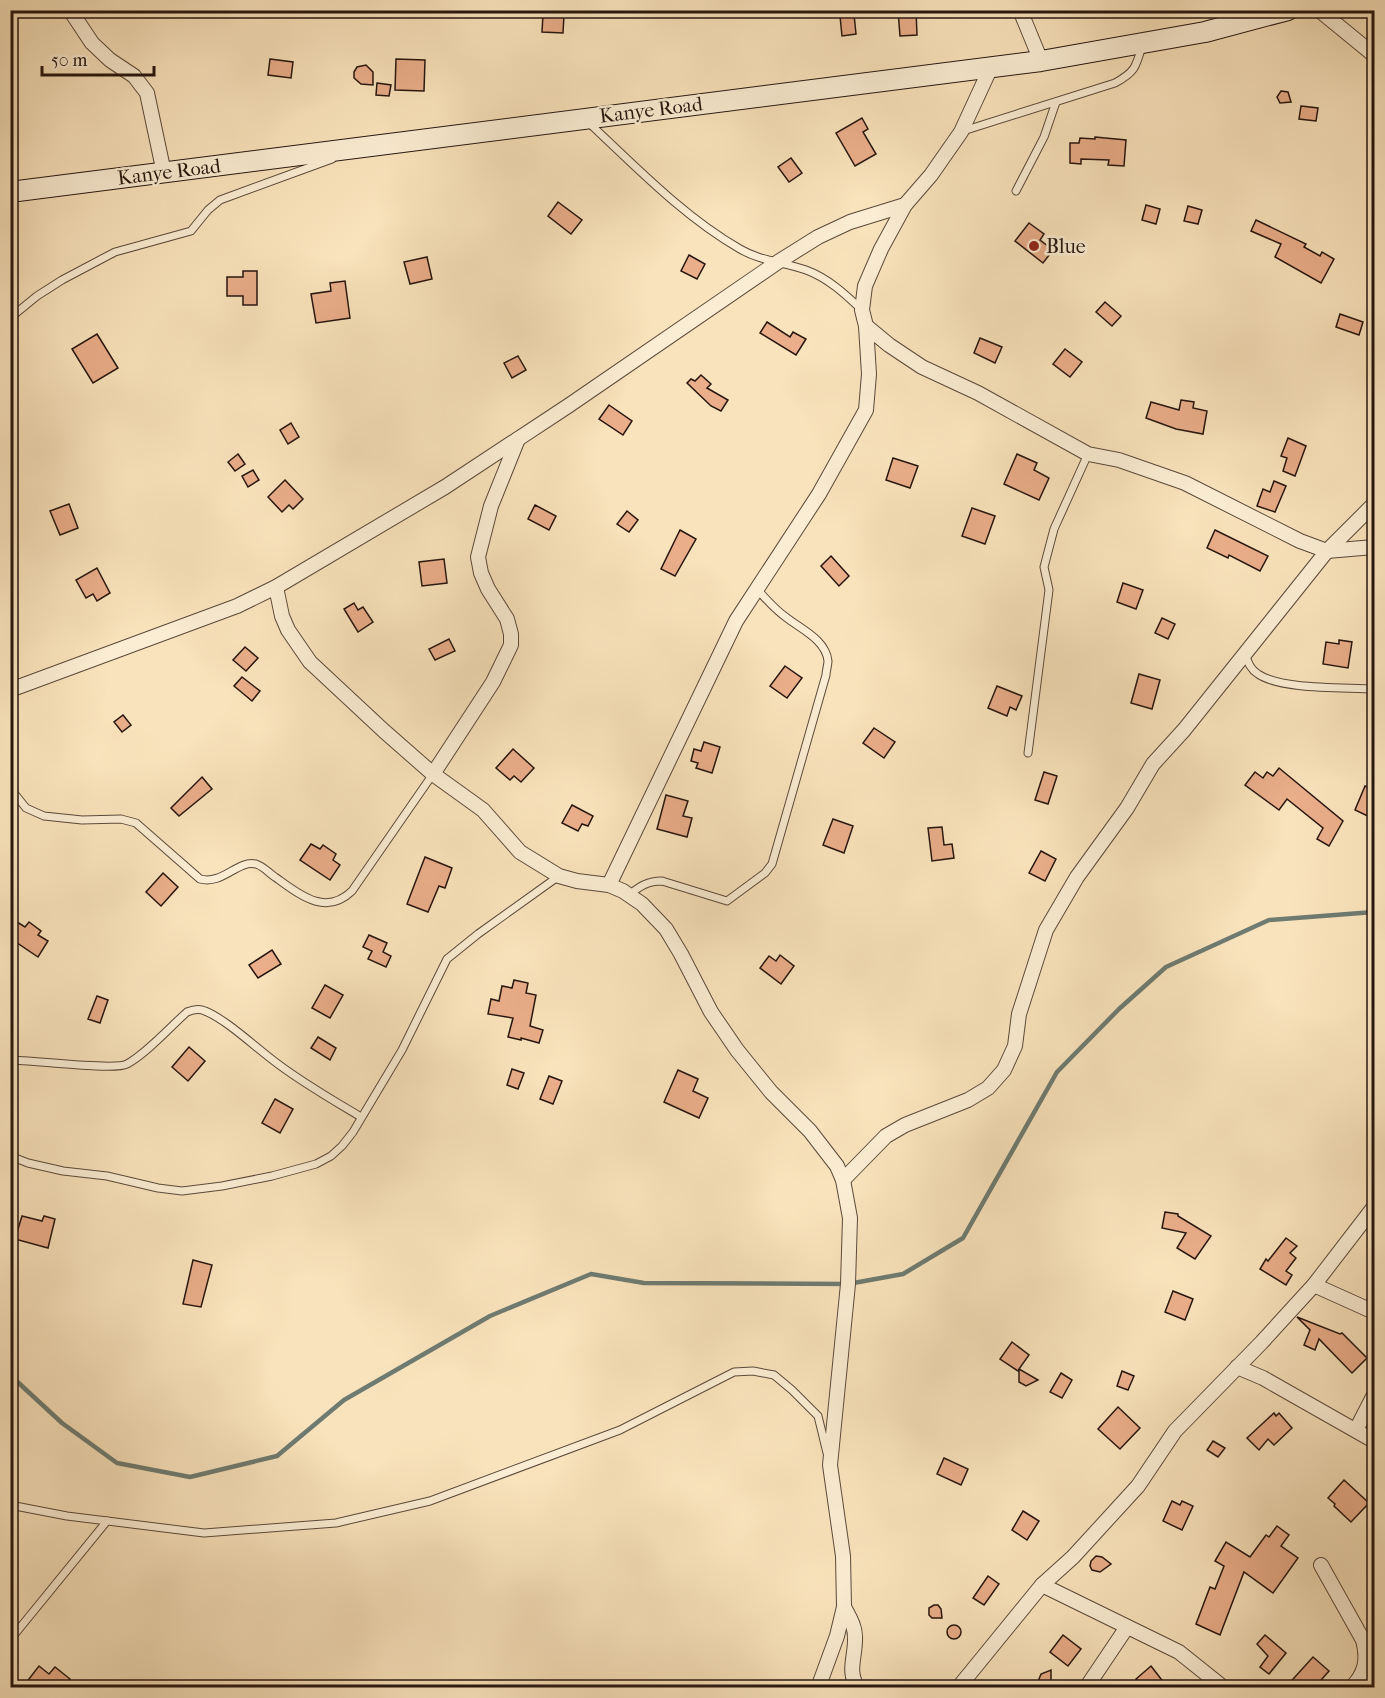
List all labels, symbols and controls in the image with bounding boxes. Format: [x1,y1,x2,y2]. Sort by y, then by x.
scale bar [42,39,154,77]
text: 50 m [51,50,88,71]
street label: Kanye Road [598,92,705,128]
street label: Kanye Road [116,154,223,190]
place label: Blue [1046,235,1086,258]
marker: Blue [1027,239,1041,253]

